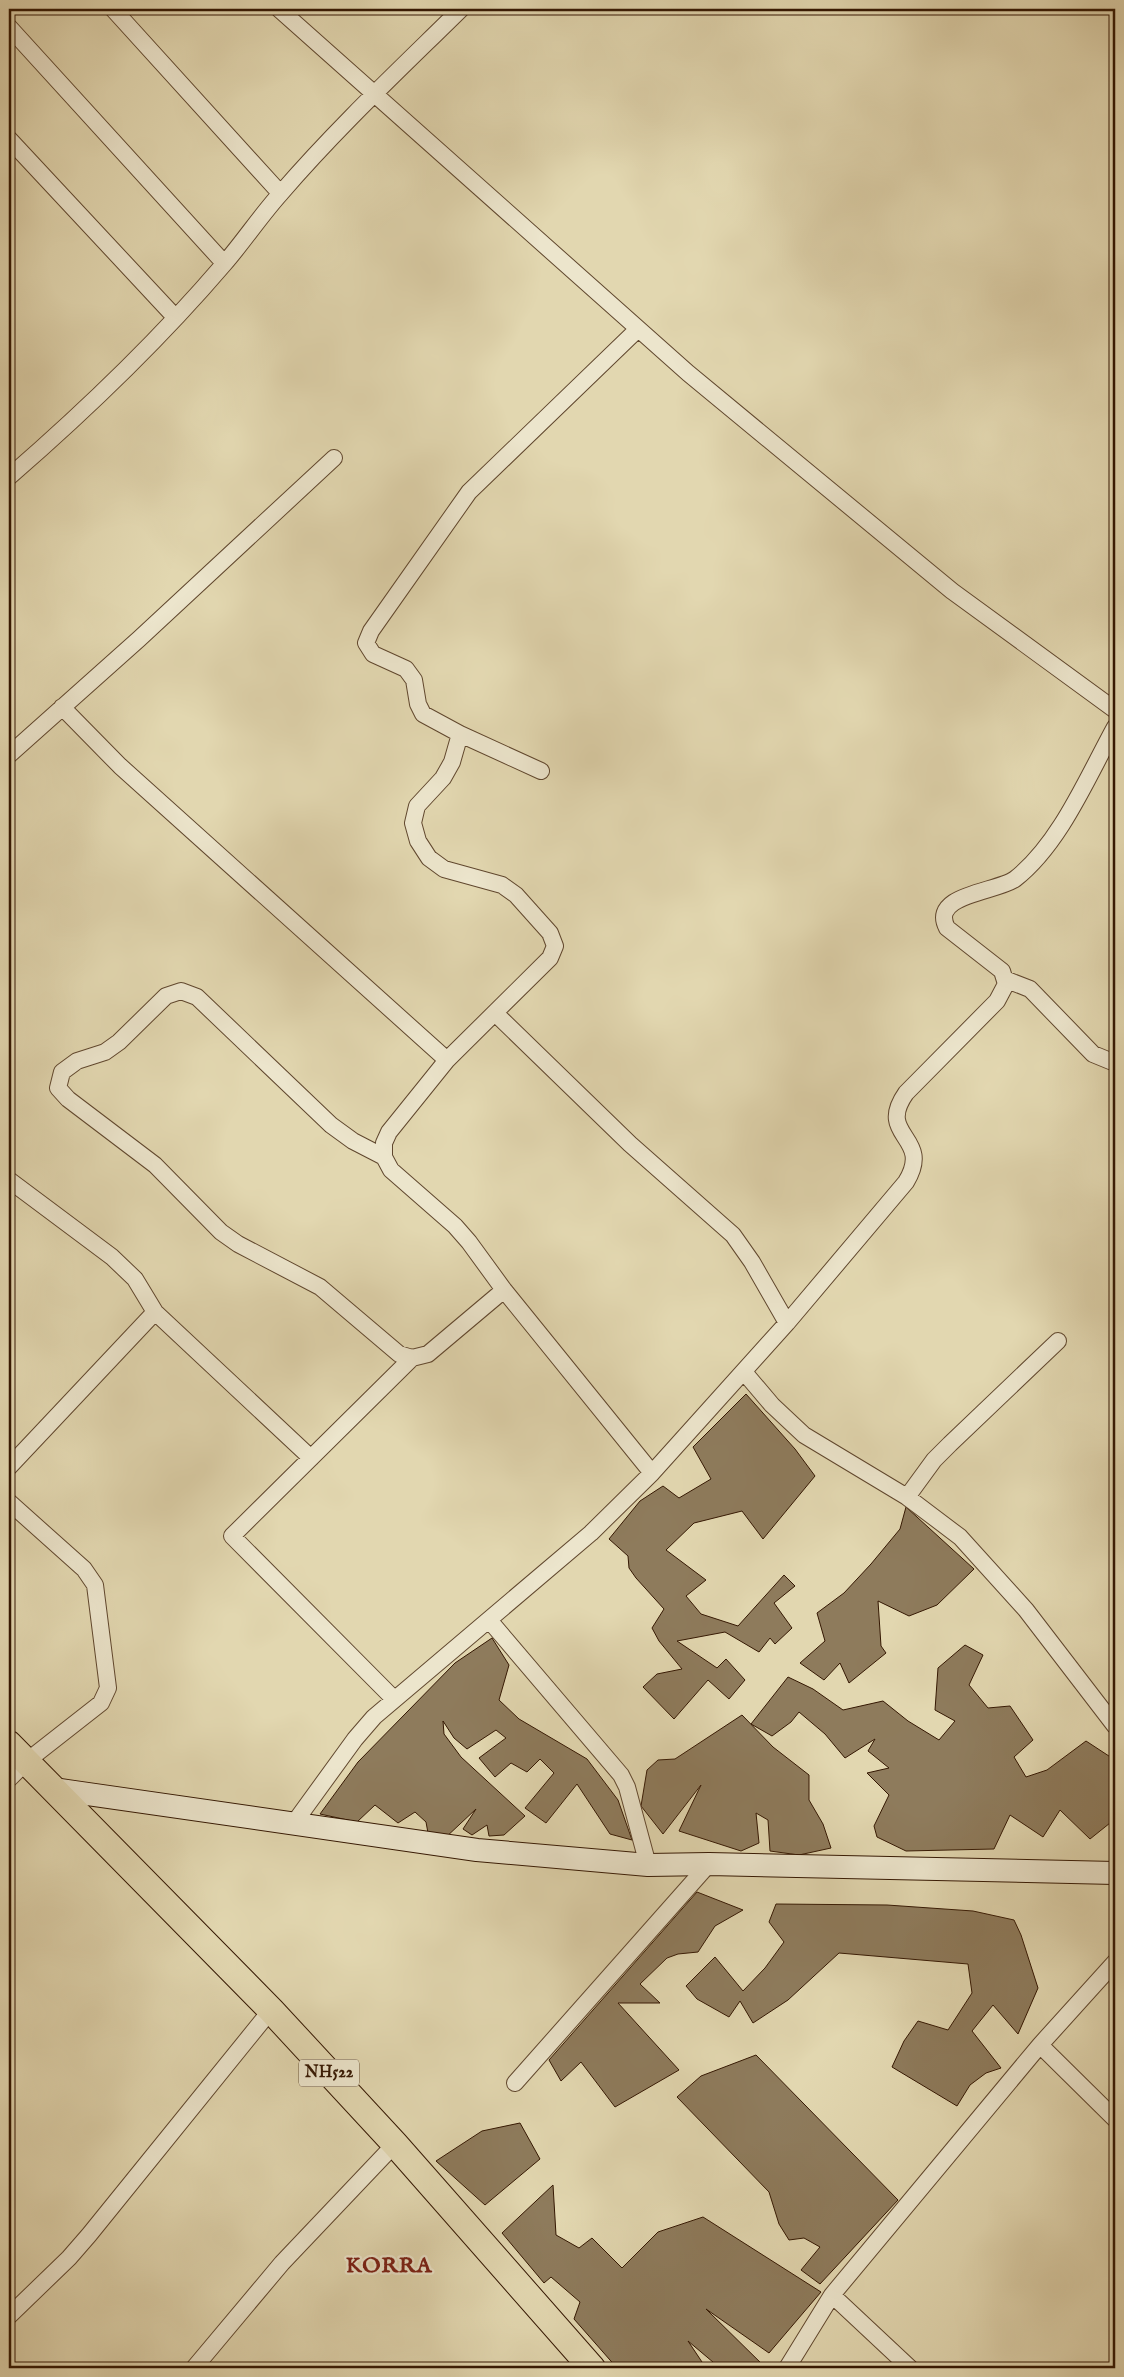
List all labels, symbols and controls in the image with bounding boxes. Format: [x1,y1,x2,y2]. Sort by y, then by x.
road number: NH522 [299,2060,359,2086]
district label: KORRA [346,2252,432,2280]

